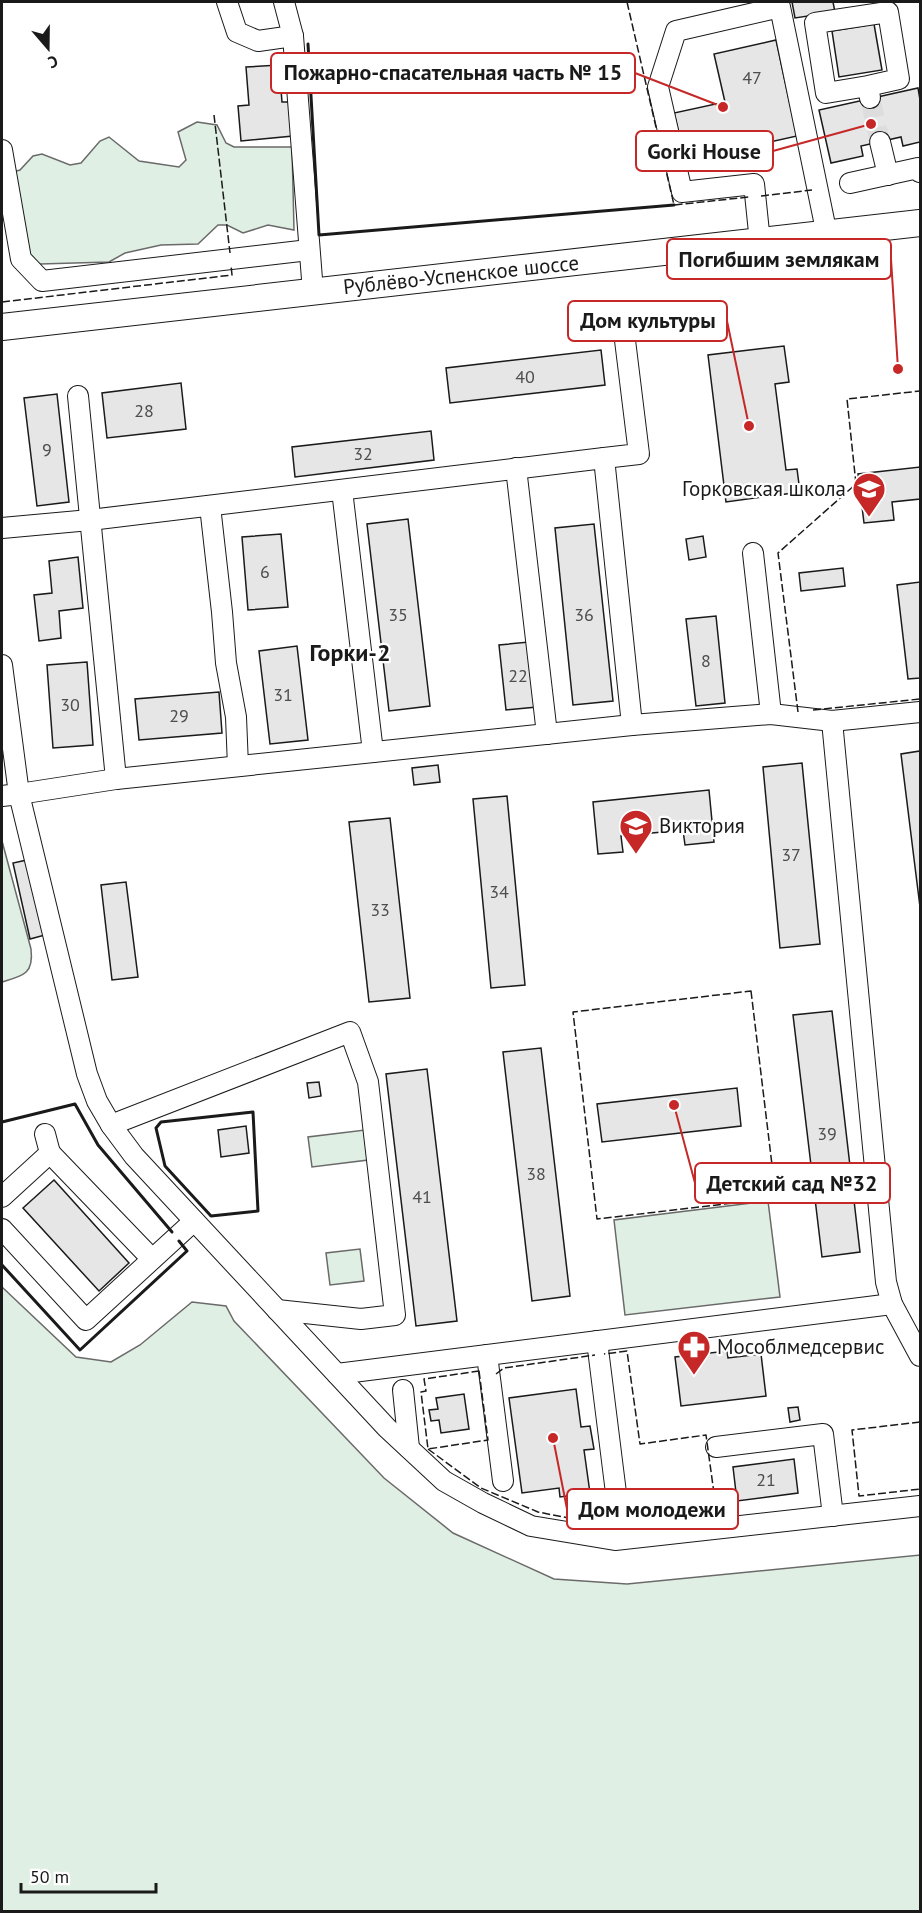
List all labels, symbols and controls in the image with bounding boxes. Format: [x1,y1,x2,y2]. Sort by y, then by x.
north arrow [18,18,78,78]
text: С [45,51,61,73]
callout: Пожарно-спасательная часть № 15 [271,53,635,93]
text: Пожарно-спасательная часть № 15 [284,58,622,86]
house number: 47 [742,66,762,89]
callout: Gorki House [636,131,773,171]
text: Gorki House [647,137,761,165]
callout: Погибшим землякам [667,239,891,279]
text: Погибшим землякам [679,245,879,273]
street label: Рублёво-Успенское шоссе [342,249,580,300]
callout: Дом культуры [568,301,727,341]
text: Дом культуры [580,306,716,334]
house number: 40 [515,365,535,388]
house number: 28 [134,399,154,422]
house number: 9 [42,438,52,461]
house number: 32 [353,442,373,465]
school or university icon: Горковская школа [851,471,887,518]
place label: Горковская школа [682,475,846,502]
house number: 6 [260,560,270,583]
house number: 35 [388,603,408,626]
house number: 36 [574,603,594,626]
district label: Горки-2 [309,637,391,668]
house number: 8 [701,649,711,672]
house number: 22 [508,664,528,687]
house number: 31 [273,683,293,706]
house number: 30 [60,693,80,716]
house number: 29 [169,704,189,727]
school or university icon: Виктория [618,808,654,855]
place label: Виктория [659,812,745,839]
house number: 37 [781,843,801,866]
house number: 34 [489,880,509,903]
house number: 33 [370,898,390,921]
house number: 39 [817,1122,837,1145]
house number: 38 [526,1162,546,1185]
callout: Детский сад №32 [695,1163,890,1203]
text: Детский сад №32 [707,1169,877,1197]
house number: 41 [412,1185,432,1208]
pharmacy icon: Мособлмедсервис [676,1329,712,1376]
place label: Мособлмедсервис [717,1333,884,1360]
house number: 21 [756,1468,776,1491]
callout: Дом молодежи [567,1489,738,1529]
text: Дом молодежи [578,1495,726,1523]
scale bar [21,1856,156,1894]
text: 50 m [30,1865,69,1888]

